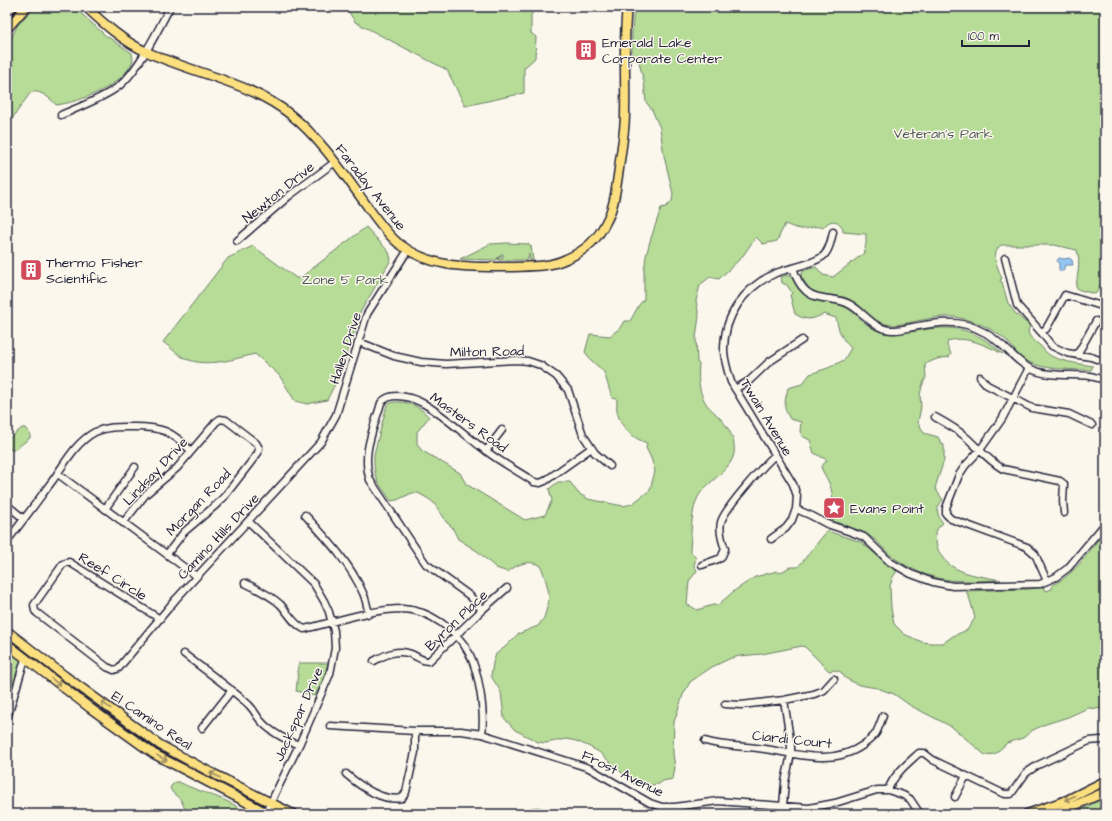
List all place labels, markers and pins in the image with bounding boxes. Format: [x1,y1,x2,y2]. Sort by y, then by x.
place label: Emerald Lake Corporate Center [602,33,723,69]
building icon: Emerald Lake Corporate Center [573,37,599,63]
place label: Thermo Fisher Scientific [46,253,143,289]
building icon: Thermo Fisher Scientific [18,257,44,283]
place icon: Evans Point [821,495,847,521]
place label: Evans Point [850,499,924,519]

